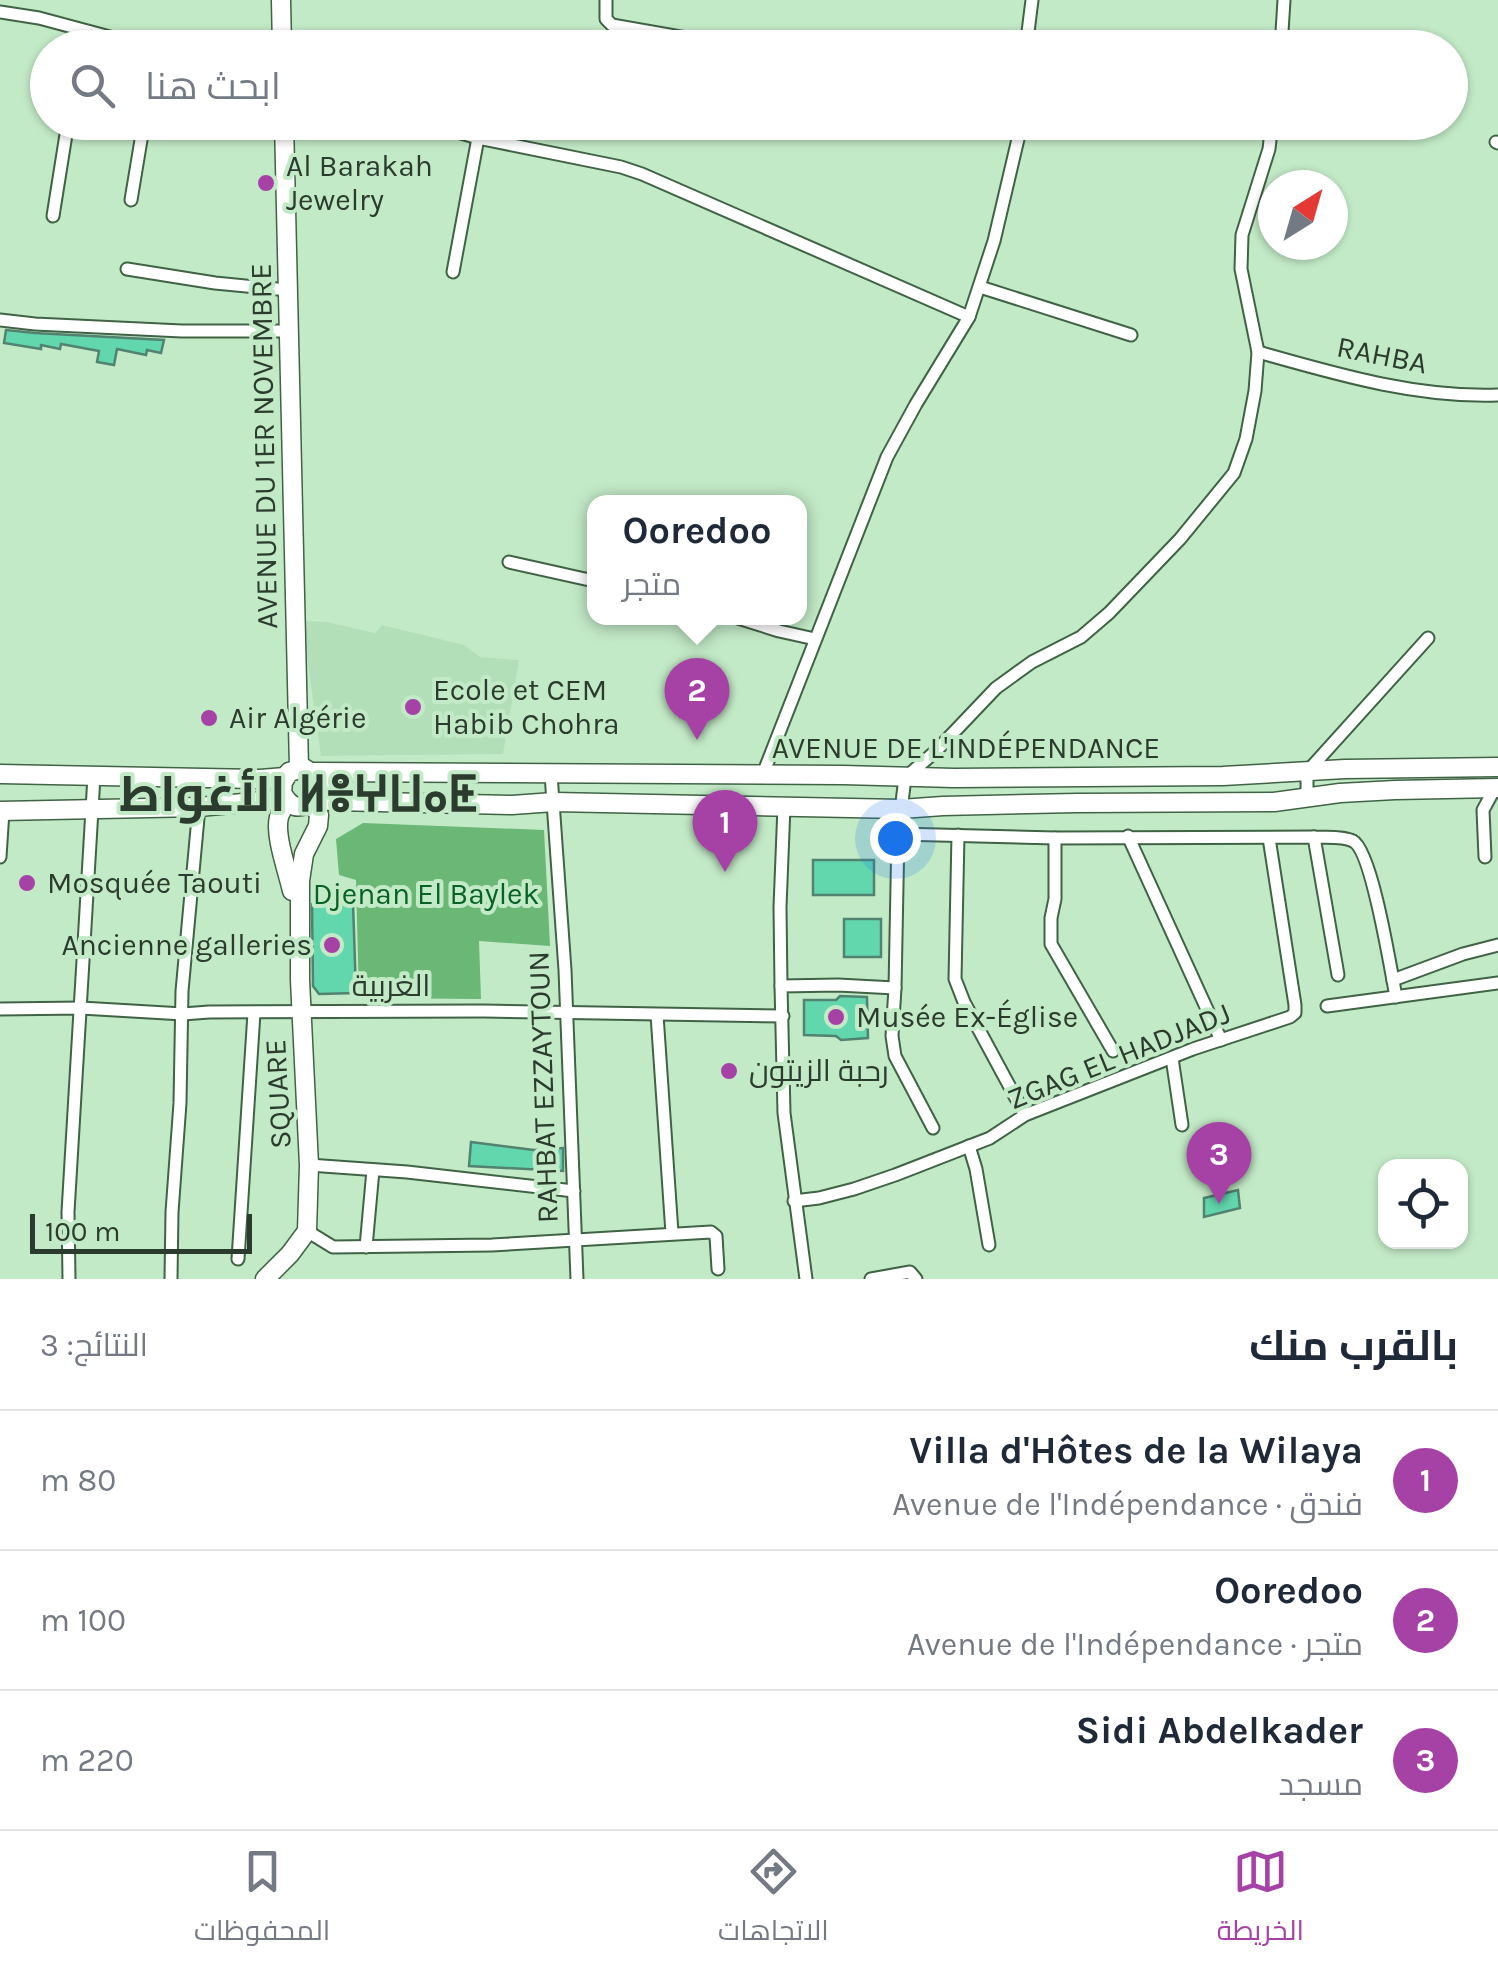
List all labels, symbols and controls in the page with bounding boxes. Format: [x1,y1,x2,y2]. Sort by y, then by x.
search box [30,30,1468,140]
icon: search [65,58,120,113]
text: ابحث هنا [145,64,281,109]
place label: Al Barakah Jewelry [286,148,433,218]
north arrow [1258,170,1348,260]
marker: Al Barakah Jewelry [255,172,277,194]
street label: AVENUE DU 1ER NOVEMBRE [243,263,285,629]
street label: RAHBA [1334,329,1430,381]
popup [587,495,807,625]
text: Ooredoo [623,508,771,553]
text: متجر [623,566,681,603]
pin: 2 [664,658,730,740]
place label: Ecole et CEM Habib Chohra [433,672,620,742]
marker: Ecole et CEM Habib Chohra [402,696,424,718]
place label: Air Algérie [229,700,366,736]
marker: Air Algérie [198,707,220,729]
street label: AVENUE DE L'INDÉPENDANCE [772,730,1160,766]
district label: الأغواط ⵍⴻⵖⵡⴰⵟ [120,765,478,824]
pin: 1 [692,790,758,872]
your location [870,813,921,864]
place label: Mosquée Taouti [47,865,262,901]
marker: Mosquée Taouti [16,872,38,894]
park label: Djenan El Baylek [313,876,539,912]
place label: Ancienne galleries [61,927,312,963]
marker: Ancienne galleries [321,934,343,956]
street label: RAHBAT EZZAYTOUN [520,950,566,1224]
street label: الغربية [352,968,430,1004]
street label: ZGAG EL HADJADJ [1002,995,1236,1117]
place label: Musée Ex-Église [856,999,1078,1035]
marker: Musée Ex-Église [825,1006,847,1028]
street label: SQUARE [257,1038,299,1150]
place label: رحبة الزيتون [749,1053,889,1089]
marker: رحبة الزيتون [718,1060,740,1082]
pin: 3 [1186,1122,1252,1204]
map controls [1378,1159,1468,1249]
button: locate [1378,1159,1468,1249]
scale bar [30,1209,252,1254]
text: 100 m [45,1215,120,1248]
text: بالقرب منك [1249,1321,1458,1371]
text: النتائج: 3 [40,1327,148,1364]
text: Villa d'Hôtes de la Wilaya [909,1428,1363,1473]
text: 80 m [40,1462,116,1499]
text: 1 [1420,1462,1431,1499]
text: فندق · Avenue de l'Indépendance [892,1486,1363,1523]
text: Ooredoo [1214,1568,1363,1613]
text: 100 m [40,1602,126,1639]
text: 2 [1416,1602,1435,1639]
text: متجر · Avenue de l'Indépendance [907,1626,1363,1663]
text: Sidi Abdelkader [1076,1708,1363,1753]
text: 220 m [40,1742,134,1779]
text: 3 [1416,1742,1435,1779]
text: مسجد [1279,1766,1363,1803]
tab: المحفوظات [194,1844,330,1956]
tab: الاتجاهات [718,1844,829,1956]
tab: الخريطة [1217,1844,1304,1956]

